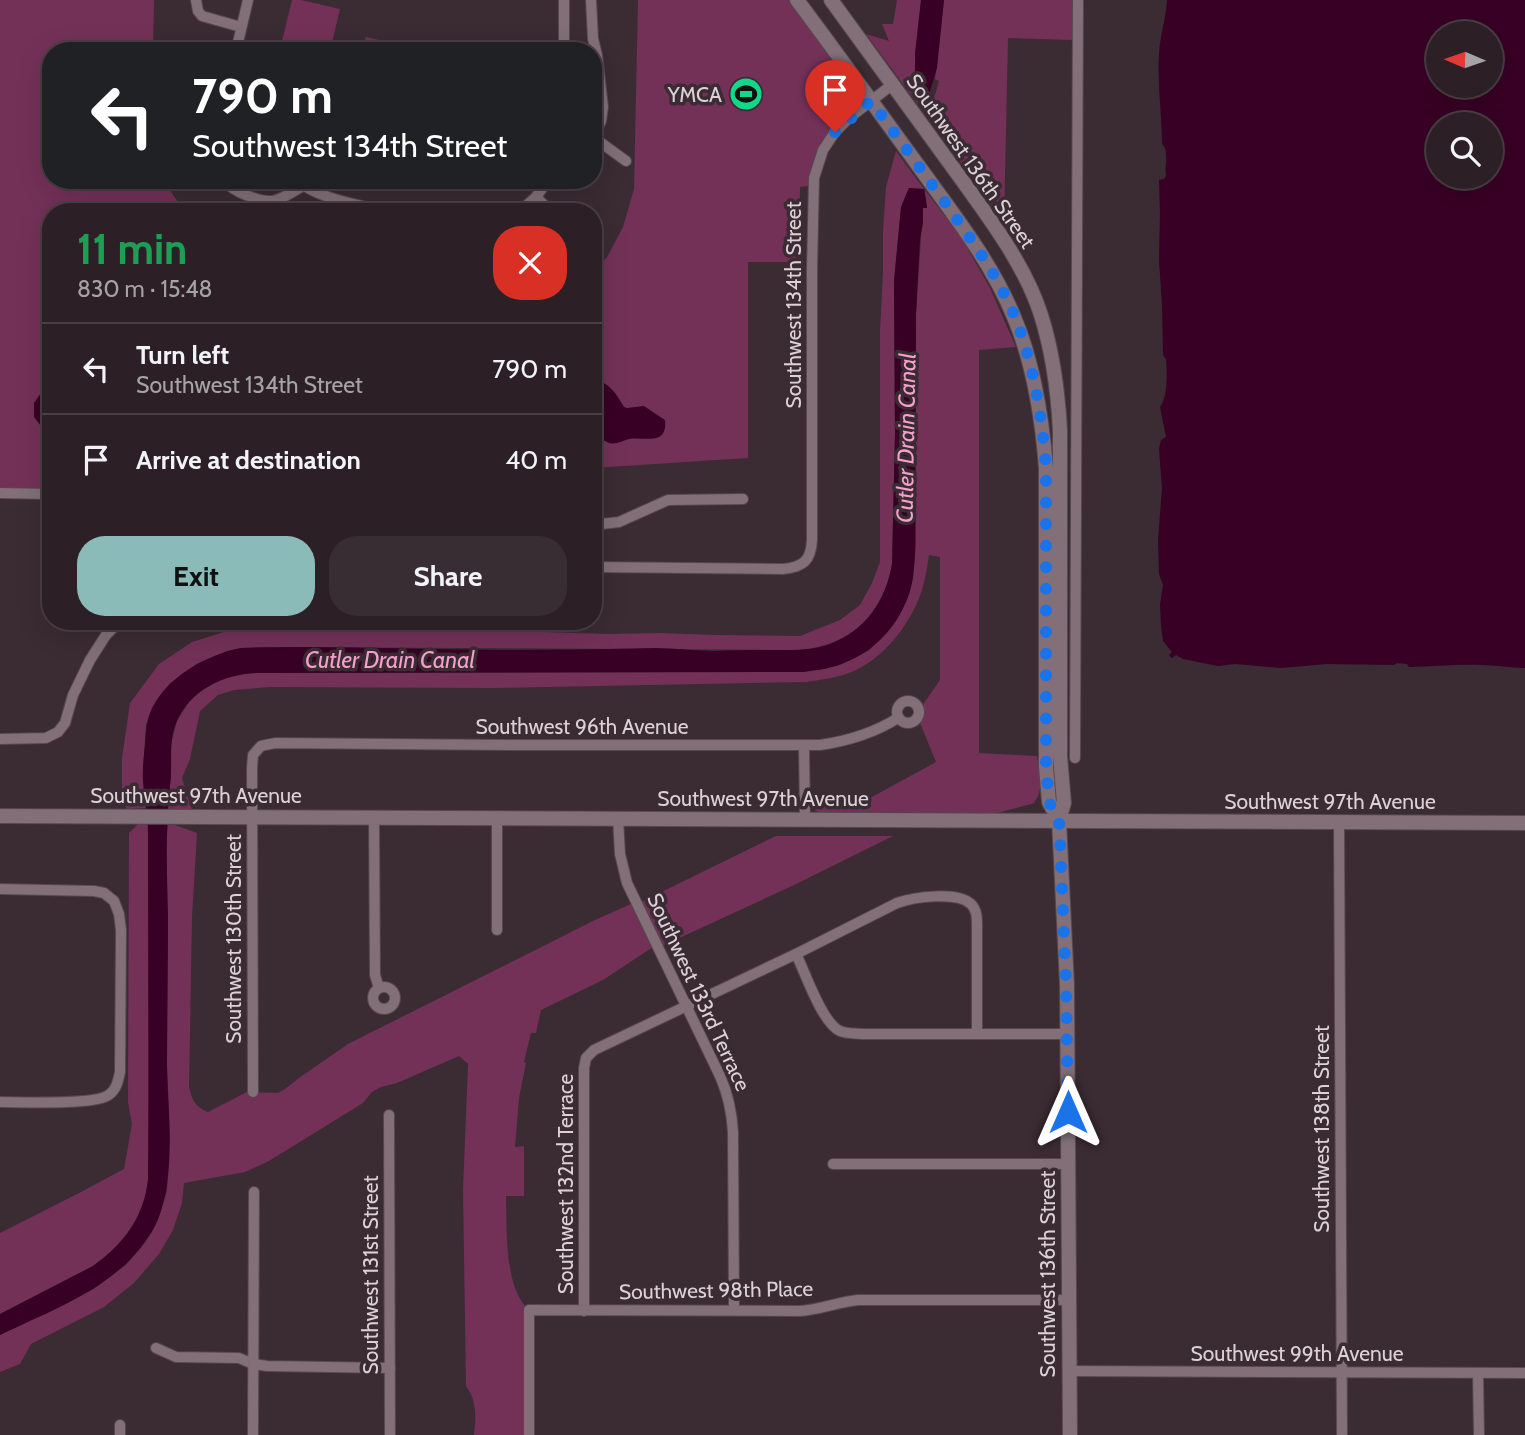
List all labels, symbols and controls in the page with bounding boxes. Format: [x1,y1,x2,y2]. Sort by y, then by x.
north arrow [1426,21,1503,98]
map controls [1426,21,1503,189]
pin [805,60,865,132]
text: 790 m [192,66,333,125]
street label: Southwest 136th Street [901,69,1041,253]
icon: left [77,70,168,161]
icon: arrive [816,71,854,109]
sports icon: YMCA [727,75,765,113]
place label: YMCA [667,82,722,107]
button: search [1426,112,1503,189]
text: Southwest 134th Street [192,126,507,165]
street label: Southwest 134th Street [781,202,806,408]
text: 11 min [77,223,187,275]
button: close [493,226,567,300]
text: 830 m · 15:48 [77,275,213,303]
text: Turn left [136,339,229,371]
icon: left [77,350,115,388]
water label: Cutler Drain Canal [891,352,921,523]
text: 790 m [492,353,567,385]
text: Southwest 134th Street [136,371,363,399]
icon: arrive [77,441,115,479]
text: Arrive at destination [136,444,361,476]
text: 40 m [505,444,567,476]
button: Exit [77,536,315,616]
button: Share [329,536,567,616]
water label: Cutler Drain Canal [305,646,475,674]
street label: Southwest 96th Avenue [475,714,689,739]
street label: Southwest 97th Avenue [90,783,302,808]
street label: Southwest 97th Avenue [657,786,869,811]
street label: Southwest 97th Avenue [1224,789,1436,814]
street label: Southwest 130th Street [221,834,246,1044]
street label: Southwest 133rd Terrace [642,889,756,1095]
street label: Southwest 138th Street [1309,1025,1334,1233]
street label: Southwest 132nd Terrace [553,1074,578,1294]
position arrow [1031,1075,1105,1149]
street label: Southwest 136th Street [1035,1171,1060,1377]
street label: Southwest 131st Street [358,1176,383,1375]
street label: Southwest 98th Place [619,1276,814,1304]
street label: Southwest 99th Avenue [1190,1341,1404,1366]

